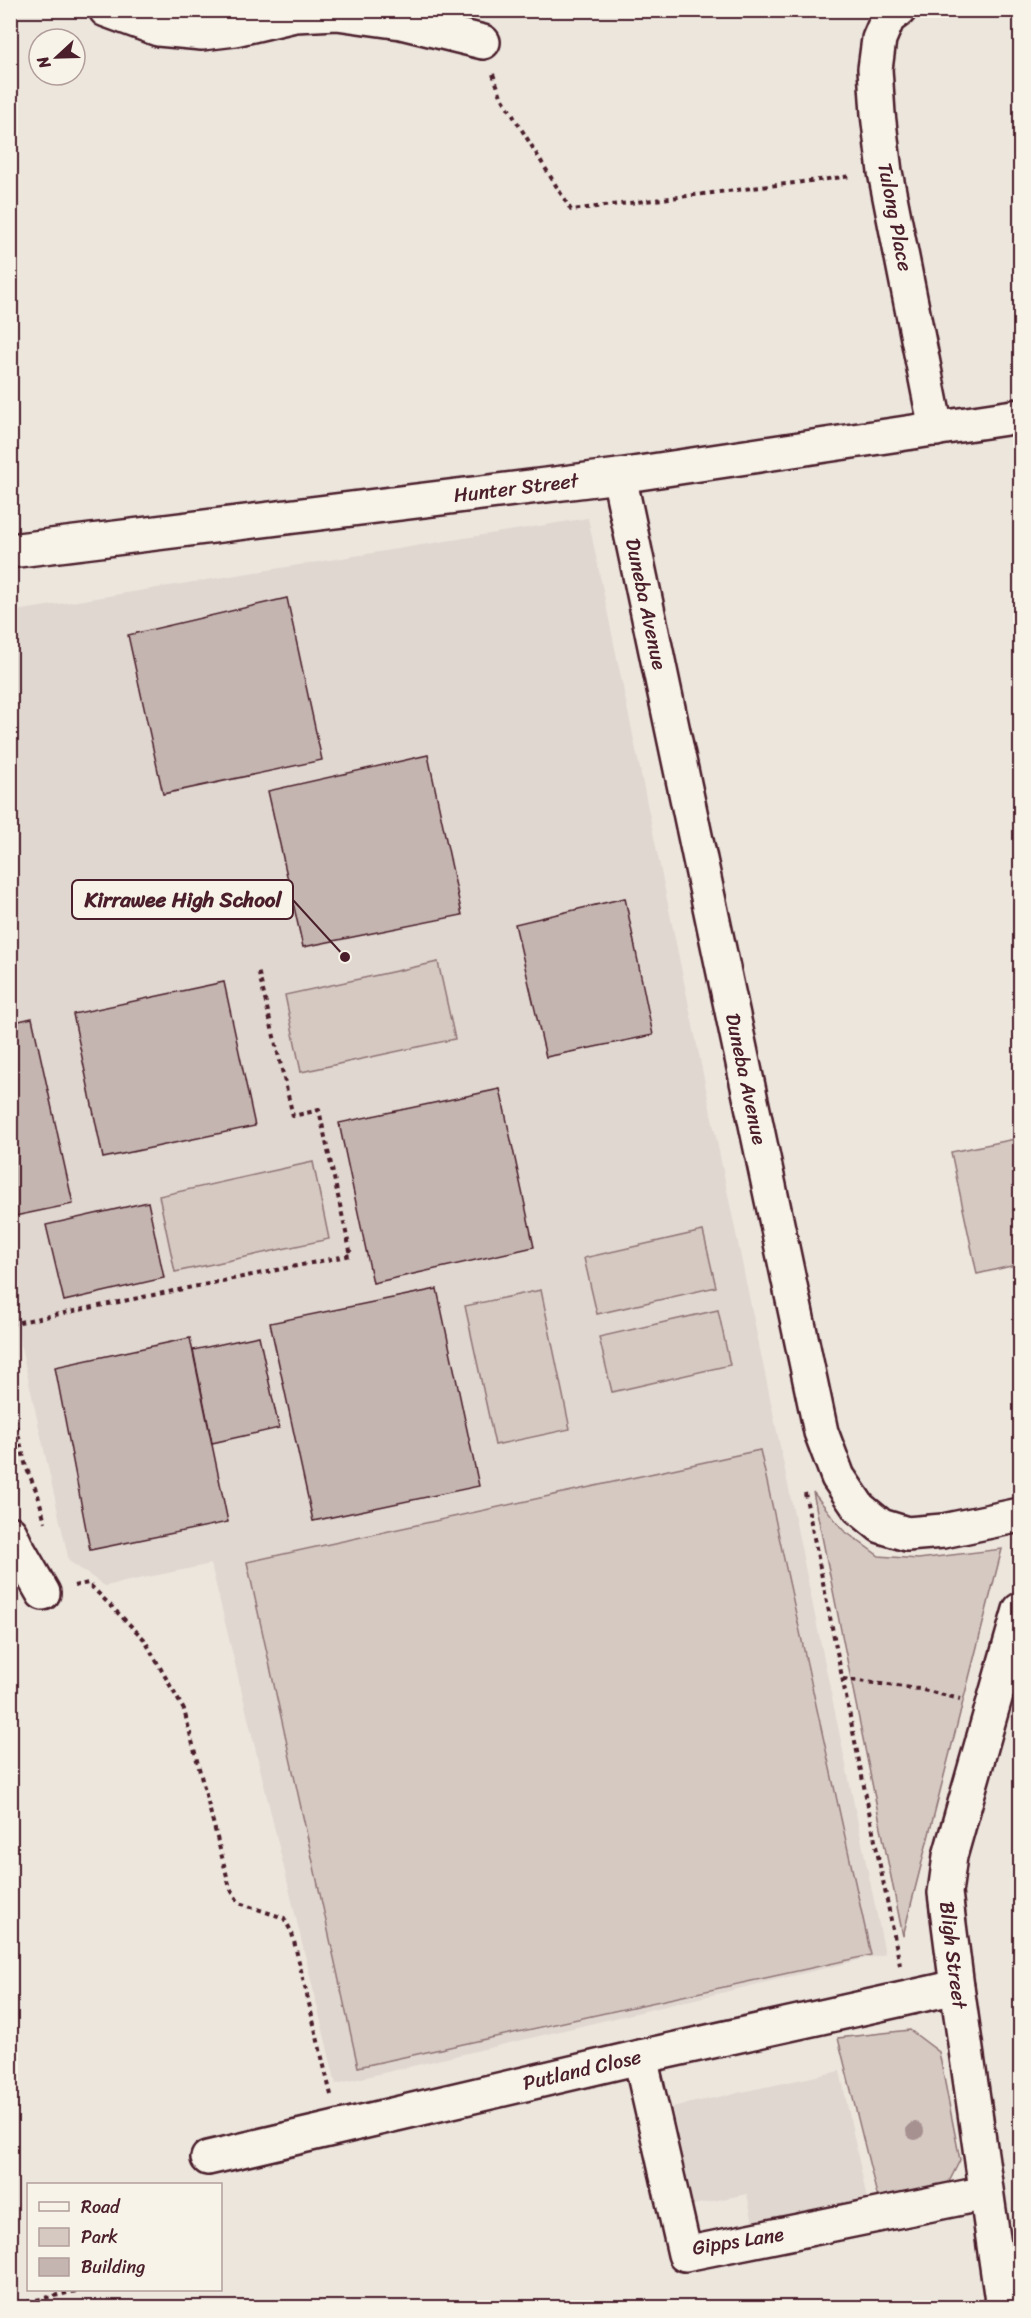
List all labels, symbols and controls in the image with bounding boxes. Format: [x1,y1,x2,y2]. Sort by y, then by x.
north arrow [27,27,87,87]
text: N [28,51,59,74]
street label: Tulong Place [867,160,923,274]
street label: Hunter Street [452,463,581,513]
street label: Duneba Avenue [615,535,677,673]
callout: Kirrawee High School [72,880,293,919]
text: Kirrawee High School [84,881,282,919]
street label: Duneba Avenue [715,1010,777,1148]
street label: Bligh Street [929,1899,977,2012]
street label: Putland Close [519,2039,645,2101]
legend [27,2183,222,2291]
text: Road [81,2191,121,2223]
street label: Gipps Lane [690,2216,787,2265]
text: Park [81,2221,118,2253]
text: Building [81,2251,145,2283]

